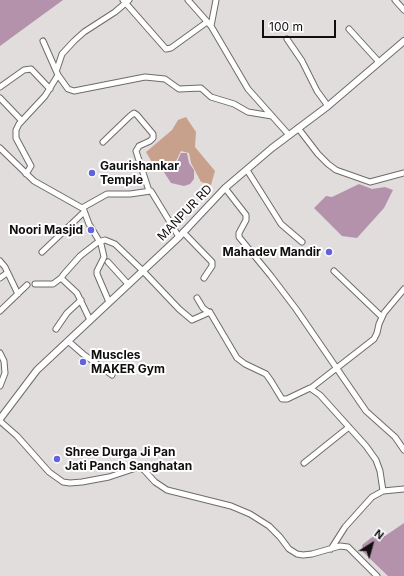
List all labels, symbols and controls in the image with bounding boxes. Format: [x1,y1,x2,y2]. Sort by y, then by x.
scale bar [264,12,338,38]
text: 100 m [269,19,303,34]
place label: Gaurishankar Temple [100,159,179,187]
marker: Gaurishankar Temple [87,168,97,178]
street label: MANPUR RD [155,182,215,244]
place label: Noori Masjid [9,223,83,237]
marker: Noori Masjid [86,225,96,235]
place label: Mahadev Mandir [223,245,321,259]
marker: Mahadev Mandir [324,247,334,257]
place label: Muscles MAKER Gym [91,348,165,376]
marker: Muscles MAKER Gym [78,357,88,367]
place label: Shree Durga Ji Pan Jati Panch Sanghatan [65,445,192,473]
marker: Shree Durga Ji Pan Jati Panch Sanghatan [52,454,62,464]
north arrow [352,524,392,564]
text: N [372,526,387,543]

